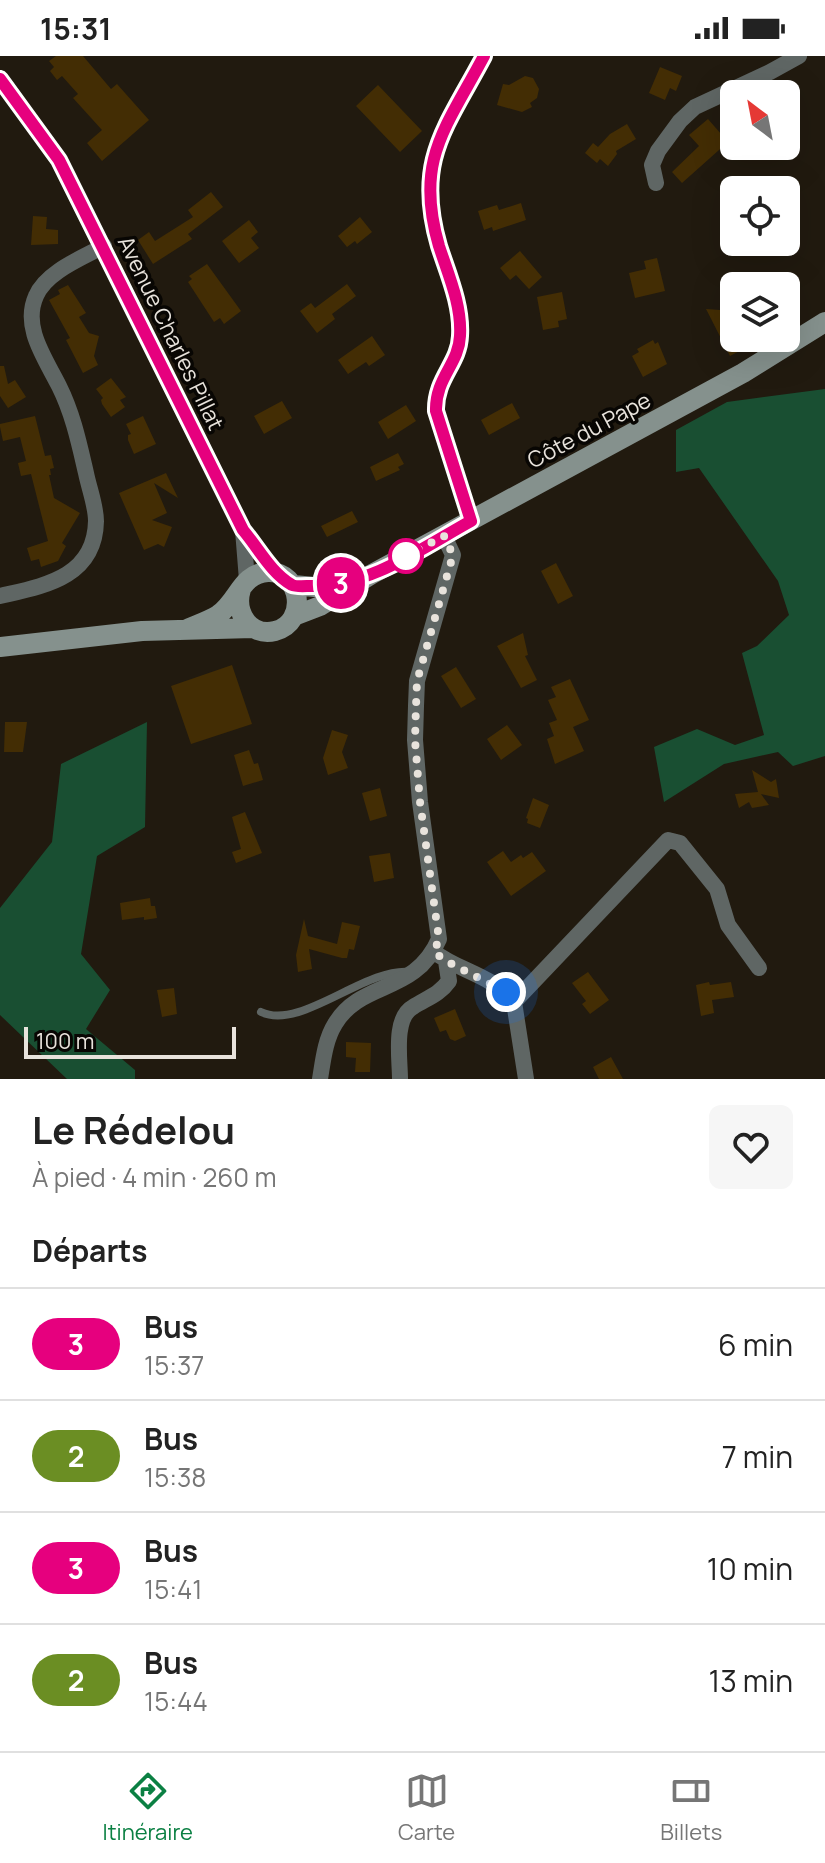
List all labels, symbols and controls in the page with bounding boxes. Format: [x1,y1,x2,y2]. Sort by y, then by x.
text: 15:31 [40,8,112,49]
north arrow [720,80,800,160]
map controls [720,80,800,352]
button: locate [720,176,800,256]
street label: Avenue Charles Pillat [111,231,231,435]
button: layers [720,272,800,352]
street label: Côte du Pape [522,385,656,475]
unlabelled marker [389,539,423,573]
line badge: 3 [315,557,367,609]
text: 3 [333,564,349,602]
your location [486,972,526,1012]
scale bar [24,1023,236,1059]
text: 100 m [36,1026,94,1056]
text: Le Rédelou [32,1103,235,1155]
button: heart [709,1105,793,1189]
text: À pied · 4 min · 260 m [32,1159,276,1195]
text: Départs [32,1230,148,1271]
text: Bus [144,1306,198,1347]
text: 6 min [718,1324,793,1365]
text: 3 [68,1325,84,1363]
text: 15:37 [144,1347,204,1383]
text: Bus [144,1418,198,1459]
text: 7 min [722,1436,793,1477]
text: 2 [68,1437,84,1475]
text: 15:38 [144,1459,206,1495]
text: Bus [144,1530,198,1571]
text: 10 min [707,1548,793,1589]
text: 3 [68,1549,84,1587]
text: 15:41 [144,1571,202,1607]
text: Bus [144,1642,198,1683]
text: 13 min [708,1660,793,1701]
text: 2 [68,1661,84,1699]
text: 15:44 [144,1683,208,1719]
tab: Itinéraire [103,1769,193,1847]
tab: Carte [398,1769,455,1847]
tab: Billets [660,1769,722,1847]

